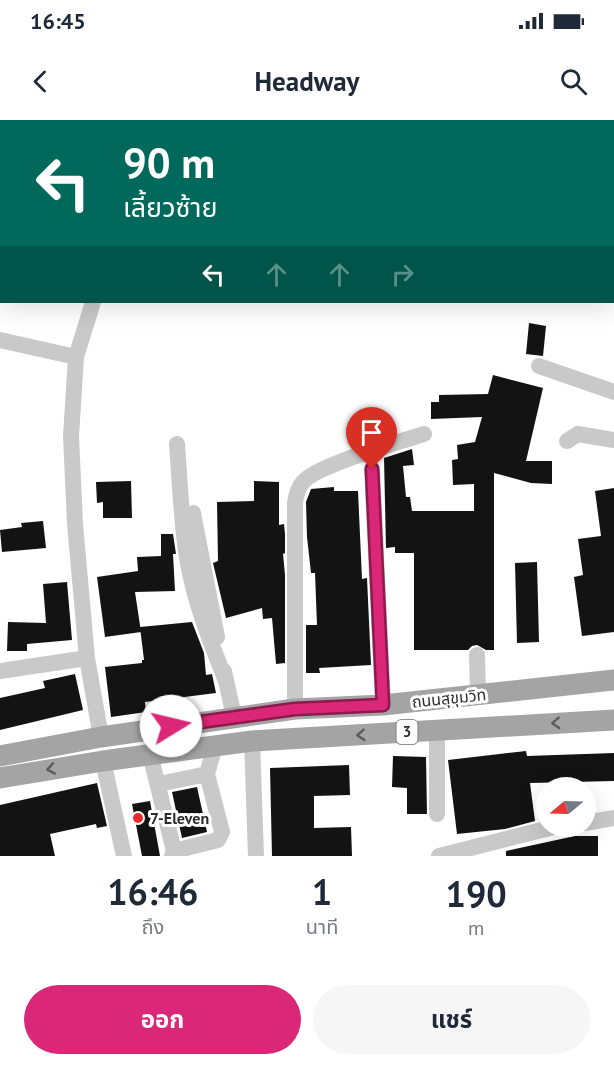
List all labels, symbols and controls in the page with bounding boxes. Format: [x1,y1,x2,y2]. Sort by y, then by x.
text: 16:45 [30,7,86,35]
text: Headway [254,64,360,98]
icon: back [24,65,57,98]
icon: search [557,65,590,98]
text: 90 m [123,135,215,190]
icon: left [24,144,102,222]
text: เลี้ยวซ้าย [123,190,217,224]
icon: left [197,258,230,291]
icon: ahead [260,258,293,291]
icon: ahead [323,258,356,291]
icon: right [386,258,419,291]
pin [346,407,397,469]
icon: arrive [355,416,388,449]
street label: ถนนสุขุมวิท [411,684,487,712]
position arrow [139,694,203,758]
one-way arrow [551,717,560,730]
road number: 3 [396,720,418,744]
one-way arrow [356,728,365,741]
one-way arrow [47,762,57,775]
north arrow [536,777,596,837]
map controls [536,777,596,837]
place label: 7-Eleven [150,808,209,828]
marker: 7-Eleven [131,811,145,825]
text: 16:46 [107,868,199,915]
text: 1 [312,868,332,915]
text: 190 [446,870,507,917]
text: ถึง [141,914,164,940]
text: นาที [306,914,338,940]
text: m [468,915,484,941]
button: ออก [24,985,301,1054]
button: แชร์ [313,985,590,1054]

